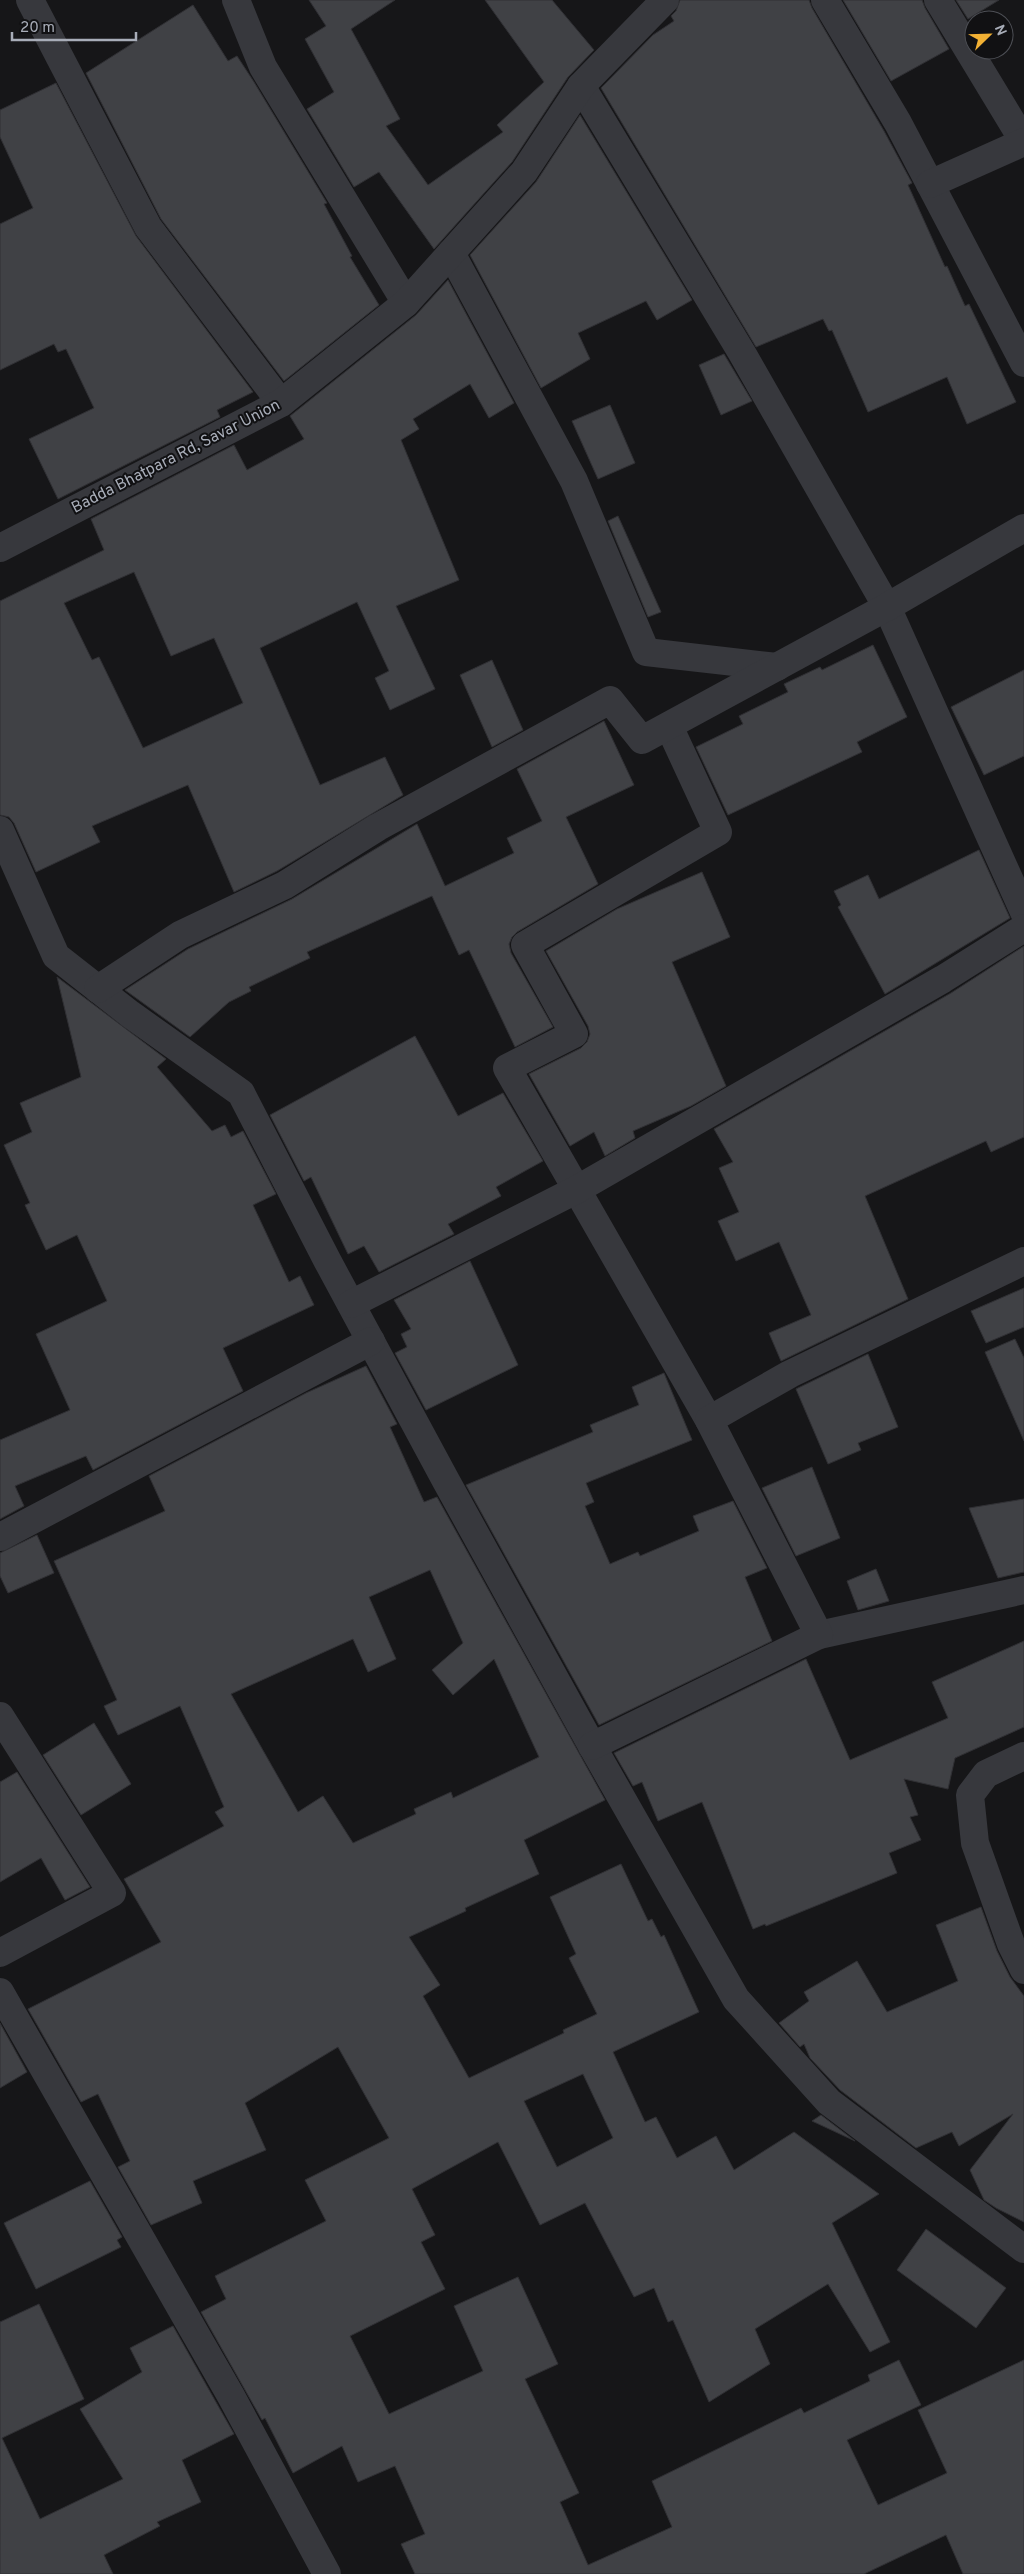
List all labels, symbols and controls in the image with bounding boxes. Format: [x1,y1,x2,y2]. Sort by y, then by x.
scale bar [12,10,136,42]
north arrow [964,10,1014,60]
text: 20 m [20,19,55,38]
text: N [990,23,1009,38]
street label: Badda Bhatpara Rd, Savar Union [68,396,284,518]

